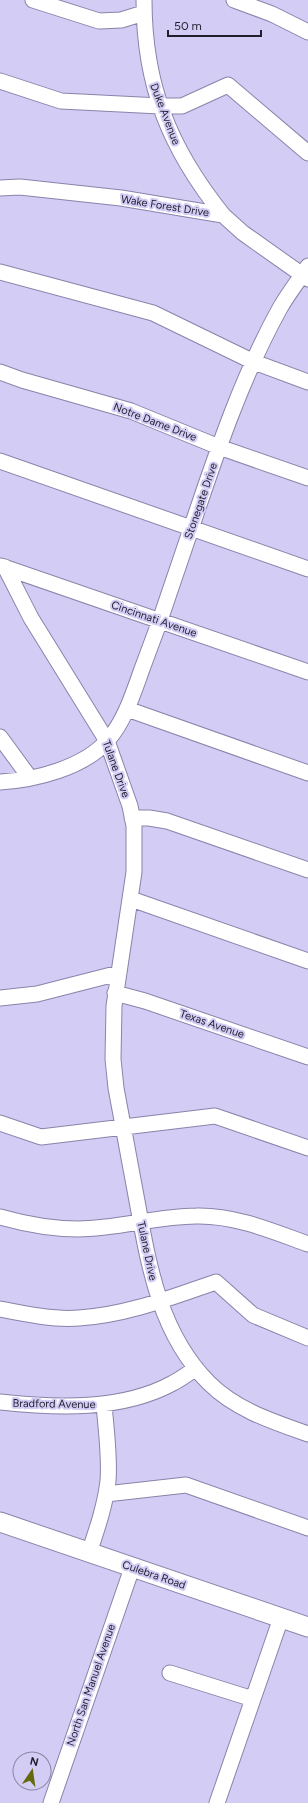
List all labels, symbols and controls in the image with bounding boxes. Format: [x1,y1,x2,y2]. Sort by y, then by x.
scale bar [168,12,261,38]
text: 50 m [174,19,202,33]
street label: Duke Avenue [147,81,183,147]
street label: Wake Forest Drive [120,193,210,219]
street label: Notre Dame Drive [111,400,199,444]
street label: Stonegate Drive [182,461,220,541]
street label: Cincinnati Avenue [110,598,198,640]
street label: Tulane Drive [100,739,132,799]
street label: Texas Avenue [178,1007,246,1041]
street label: Tulane Drive [134,1220,160,1282]
street label: Bradford Avenue [12,1397,96,1411]
street label: Culebra Road [121,1558,187,1592]
street label: North San Manuel Avenue [64,1622,118,1748]
north arrow [12,1751,52,1791]
text: N [29,1754,40,1769]

